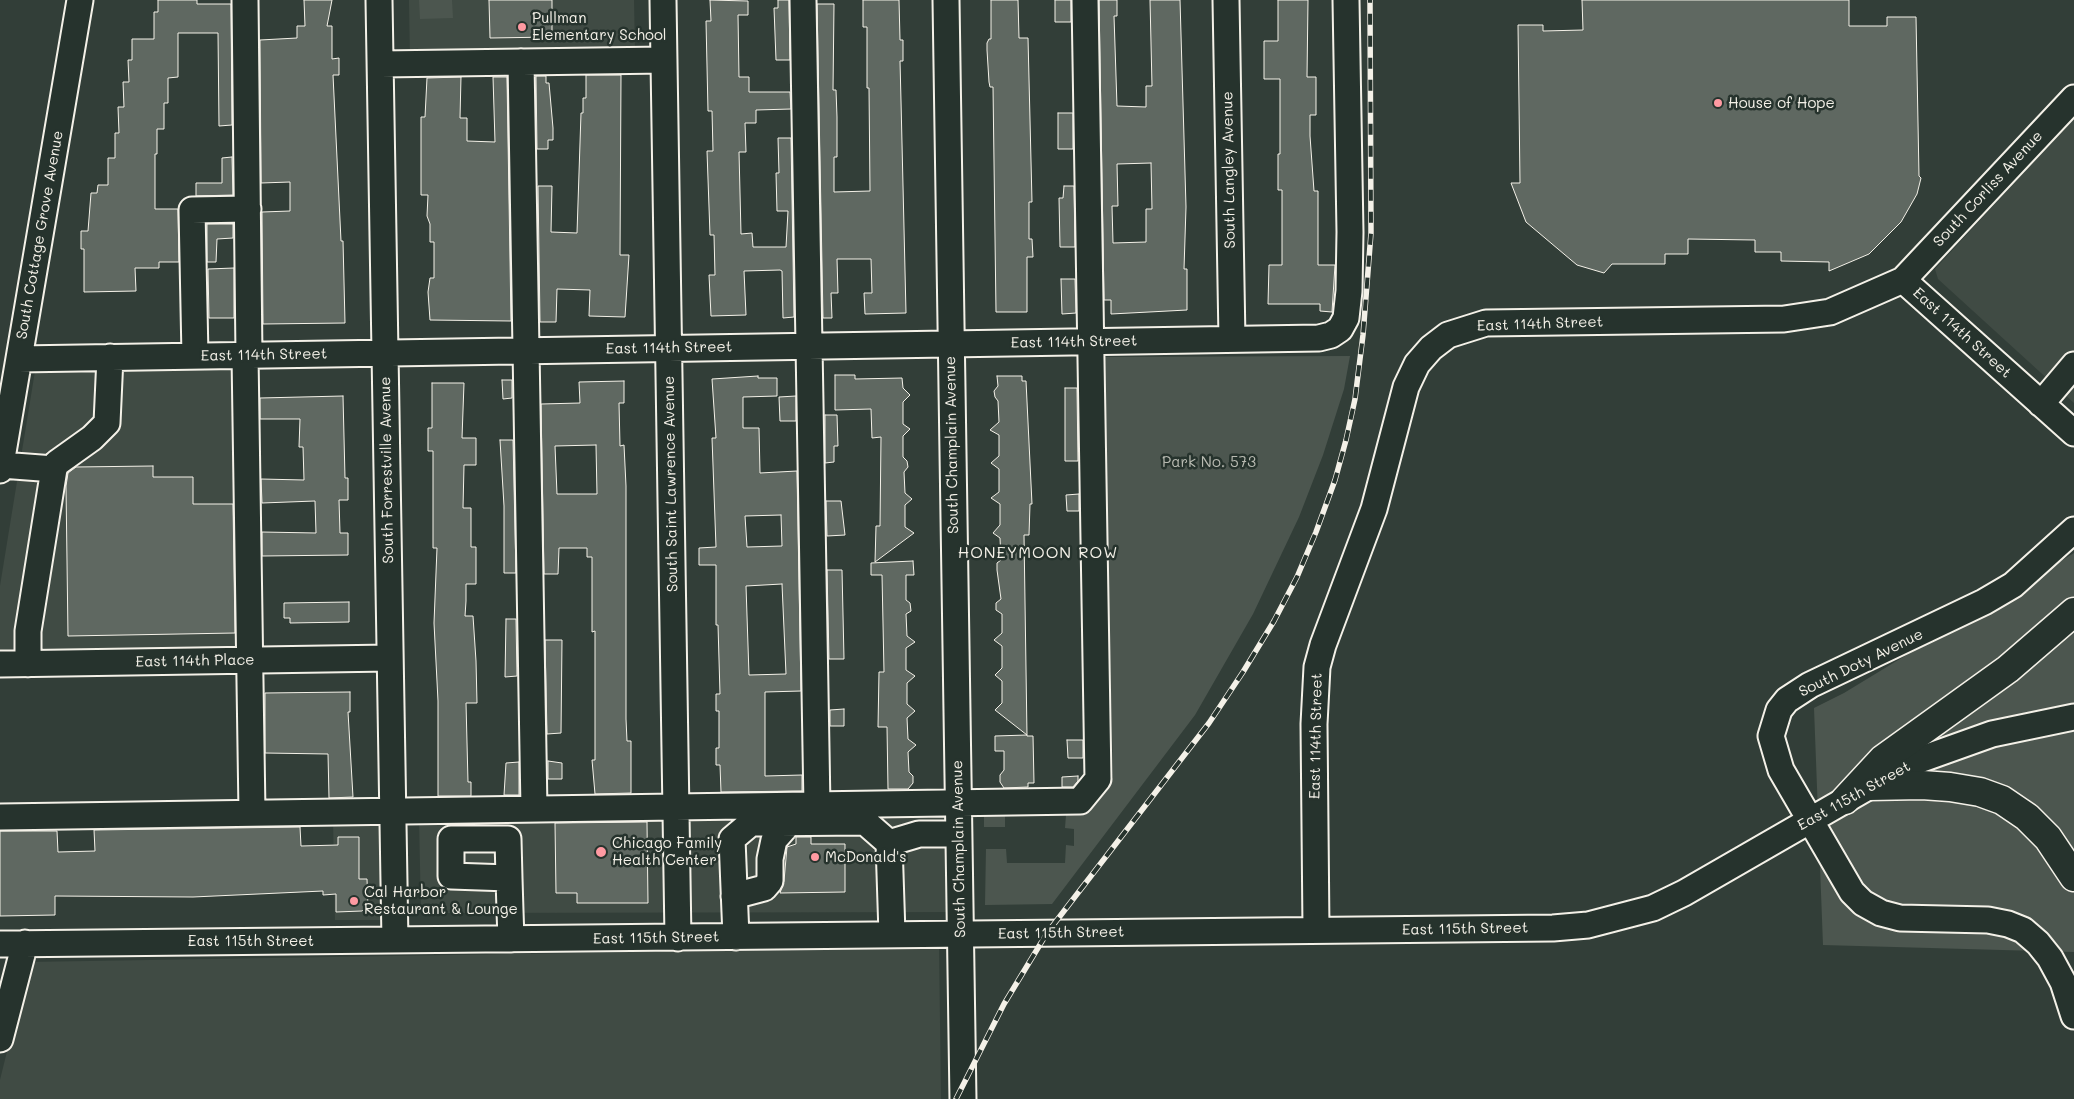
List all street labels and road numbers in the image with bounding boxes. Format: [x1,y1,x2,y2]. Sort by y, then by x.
street label: South Langley Avenue [1219,91,1239,249]
street label: South Corliss Avenue [1930,127,2046,251]
street label: South Cottage Grove Avenue [13,129,67,341]
street label: East 114th Street [1909,284,2015,382]
street label: East 114th Street [1476,313,1604,335]
street label: East 114th Street [1011,332,1137,352]
street label: East 114th Street [606,338,732,358]
street label: East 114th Street [201,345,327,365]
street label: South Champlain Avenue [941,356,963,534]
street label: South Forrestville Avenue [376,376,398,564]
street label: South Saint Lawrence Avenue [660,376,682,592]
street label: South Doty Avenue [1796,625,1926,701]
street label: East 114th Place [135,651,255,671]
street label: East 114th Street [1306,673,1326,799]
street label: East 115th Street [1794,757,1914,835]
street label: South Champlain Avenue [948,760,970,938]
street label: East 115th Street [1402,919,1528,939]
street label: East 115th Street [998,923,1124,943]
street label: East 115th Street [593,928,719,948]
street label: East 115th Street [188,932,314,950]

